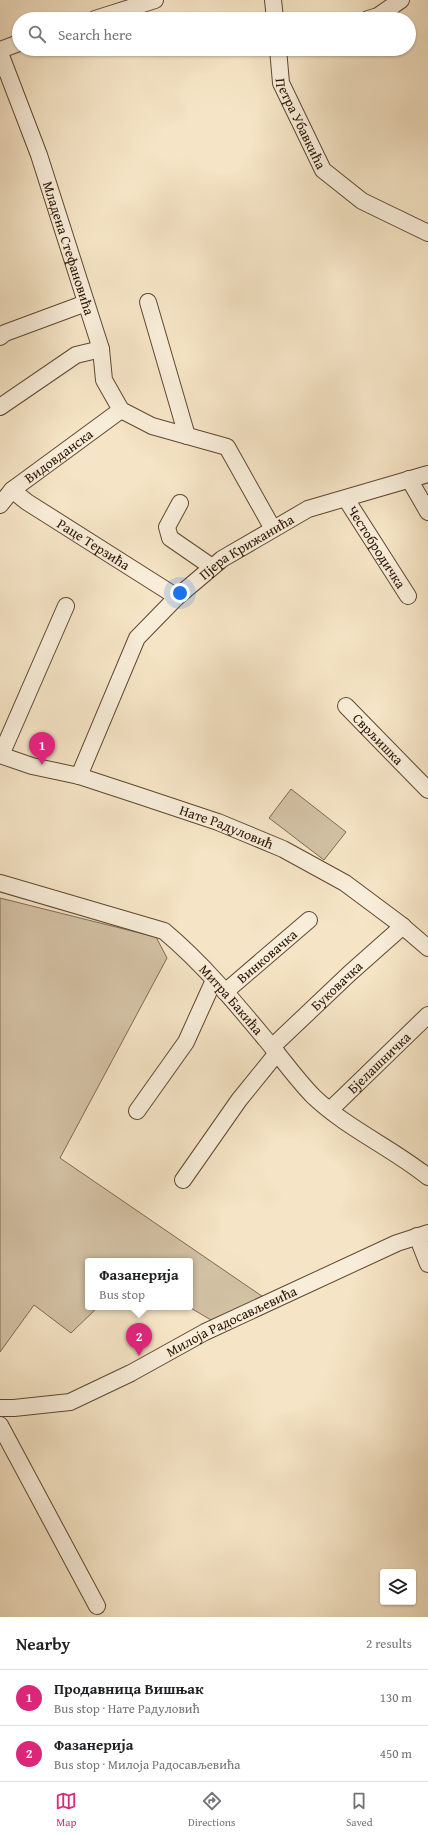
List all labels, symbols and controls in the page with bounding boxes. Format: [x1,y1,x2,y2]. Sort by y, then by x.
search box [12,12,416,56]
icon: search [26,23,48,45]
text: Search here [58,24,132,45]
street label: Петра Убавкића [271,77,331,173]
street label: Младена Стефановића [38,179,100,318]
street label: Видовданска [20,424,97,488]
street label: Честобродичка [343,502,411,593]
street label: Пјера Крижанића [195,509,298,584]
street label: Раце Терзића [53,514,134,575]
your location [170,583,190,603]
street label: Сврљишка [348,709,408,769]
pin: 1 [29,732,55,765]
street label: Нате Радуловић [177,800,277,854]
street label: Винковачка [232,924,302,988]
street label: Буковачка [306,956,367,1015]
street label: Митра Бакића [195,960,268,1039]
street label: Бјелашничка [343,1027,415,1098]
popup [85,1258,193,1310]
text: Фазанерија [99,1264,179,1285]
street label: Милоја Радосављевића [163,1281,300,1362]
text: Bus stop [99,1285,145,1304]
pin: 2 [126,1323,152,1356]
map controls [380,1569,416,1605]
button: layers [380,1569,416,1605]
text: Nearby [16,1631,70,1656]
text: 2 results [366,1634,412,1653]
text: Продавница Вишњак [54,1678,204,1699]
text: 1 [26,1688,32,1707]
text: 130 m [380,1688,412,1707]
text: Bus stop · Нате Радуловић [54,1699,200,1718]
text: Фазанерија [54,1734,133,1755]
text: 2 [26,1744,32,1763]
text: 450 m [380,1744,412,1763]
text: Bus stop · Милоја Радосављевића [54,1755,240,1774]
tab: Map [55,1790,77,1830]
tab: Directions [188,1790,235,1830]
tab: Saved [346,1790,373,1830]

